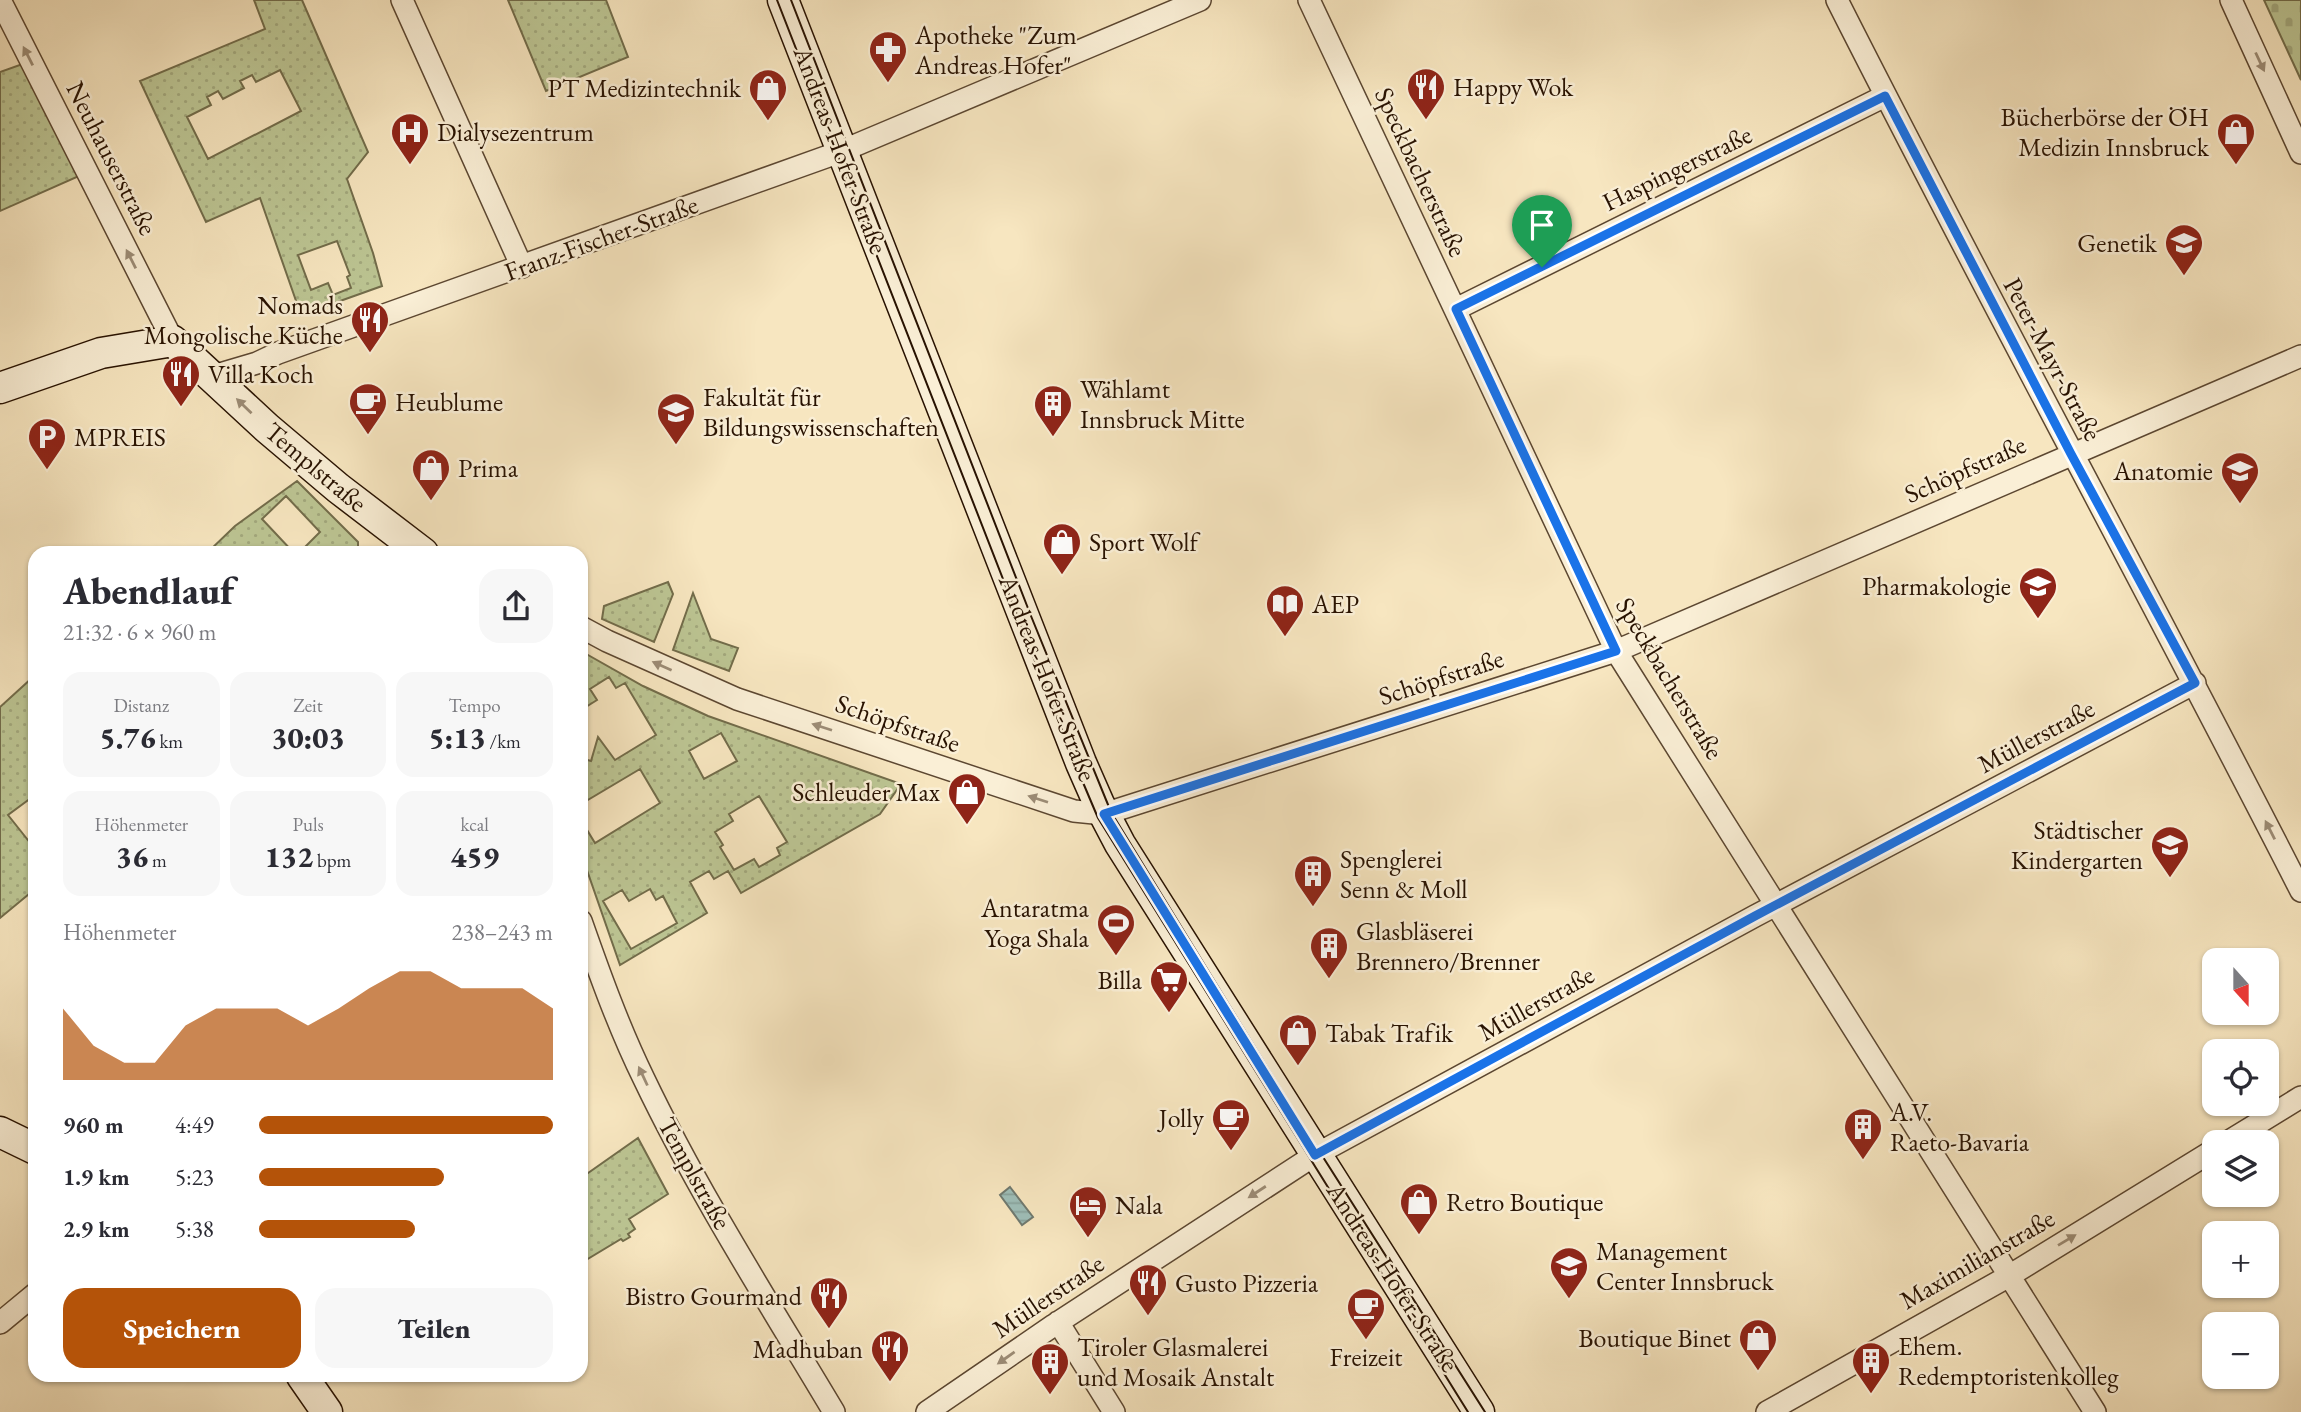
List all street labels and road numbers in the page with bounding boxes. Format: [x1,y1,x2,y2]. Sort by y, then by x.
street label: Andreas-Hofer-Straße [785,40,896,259]
street label: Neuhauserstraße [59,75,165,241]
street label: Speckbacherstraße [1367,82,1475,262]
street label: Haspingerstraße [1597,117,1757,219]
street label: Franz-Fischer-Straße [500,187,702,289]
street label: Peter-Mayr-Straße [1996,272,2110,446]
street label: Templstraße [258,414,374,520]
street label: Schöpfstraße [1899,427,2031,511]
street label: Andreas-Hofer-Straße [991,569,1105,786]
street label: Speckbacherstraße [1608,591,1732,765]
street label: Schöpfstraße [1374,641,1508,713]
street label: Schöpfstraße [831,686,965,760]
street label: Müllerstraße [1972,691,2100,781]
street label: Müllerstraße [1472,957,1600,1049]
street label: Templstraße [650,1111,740,1235]
street label: Andreas-Hofer-Straße [1318,1175,1467,1378]
street label: Maximilianstraße [1894,1201,2060,1317]
street label: Müllerstraße [986,1246,1110,1346]

